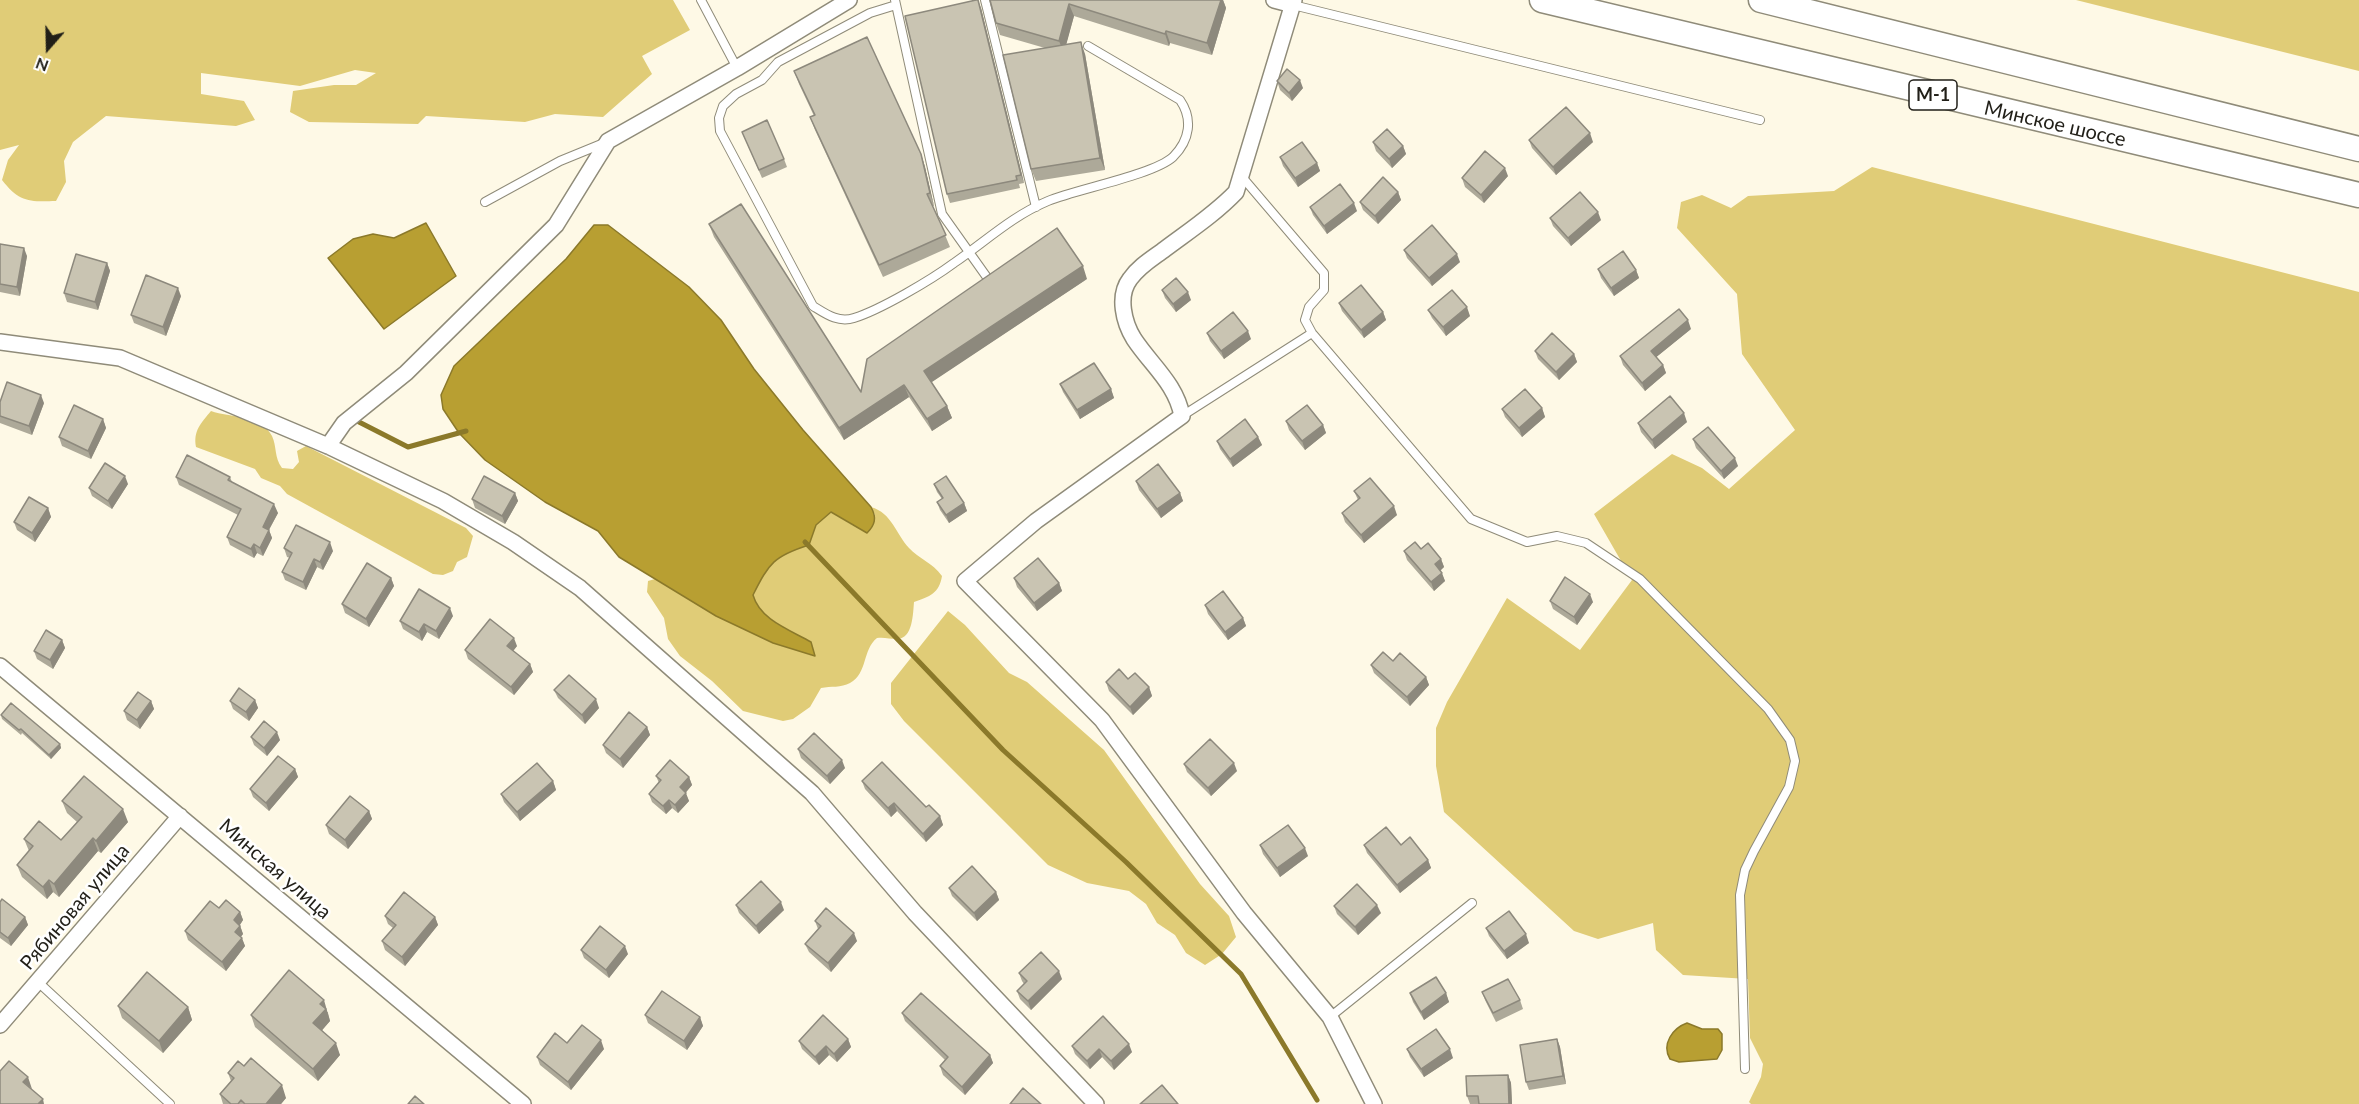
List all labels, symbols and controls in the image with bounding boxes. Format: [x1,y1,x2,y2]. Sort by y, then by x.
north arrow [18,18,78,78]
text: N [33,54,51,76]
road number: М-1 [1909,80,1957,110]
street label: Минское шоссе [1982,96,2128,152]
street label: Минская улица [214,814,336,924]
street label: Рябиновая улица [15,839,135,975]

